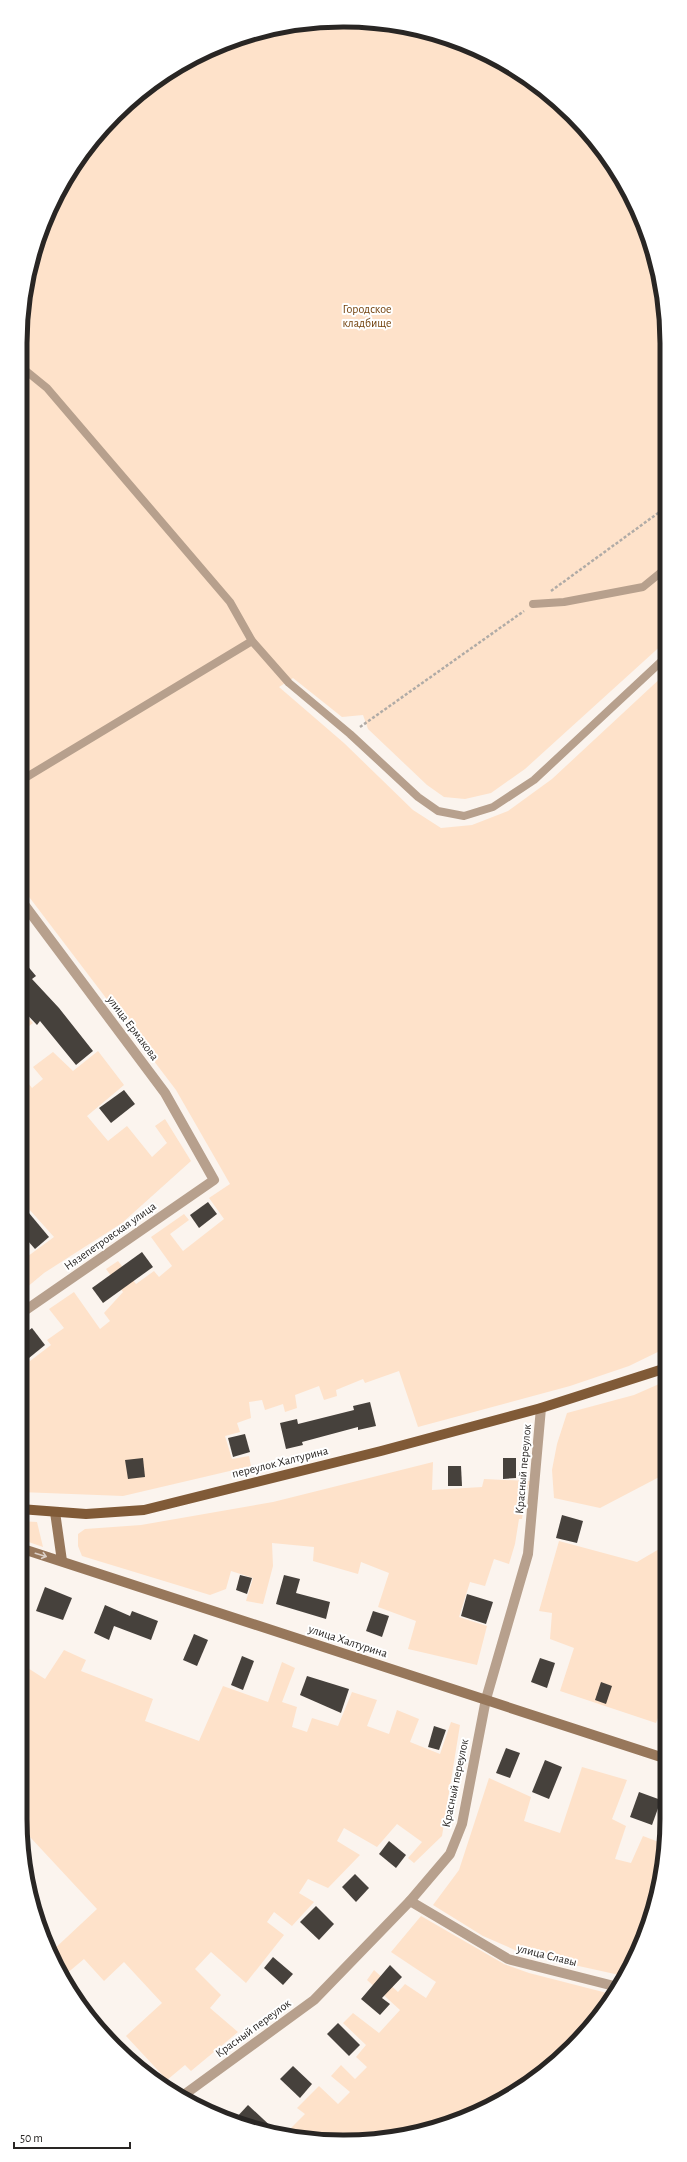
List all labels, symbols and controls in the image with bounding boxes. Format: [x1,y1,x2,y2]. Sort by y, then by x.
park label: Городское кладбище [342,303,392,329]
street label: улица Ермакова [103,993,161,1064]
street label: Нязепетровская улица [62,1199,159,1273]
street label: Красный переулок [513,1423,534,1514]
street label: переулок Халтурина [231,1444,330,1481]
one-way arrow [34,1552,47,1559]
street label: улица Халтурина [306,1622,389,1661]
street label: Красный переулок [440,1737,471,1829]
street label: улица Славы [515,1942,578,1969]
street label: Красный переулок [213,1996,294,2060]
scale bar [14,2124,130,2150]
text: 50 m [20,2132,43,2144]

